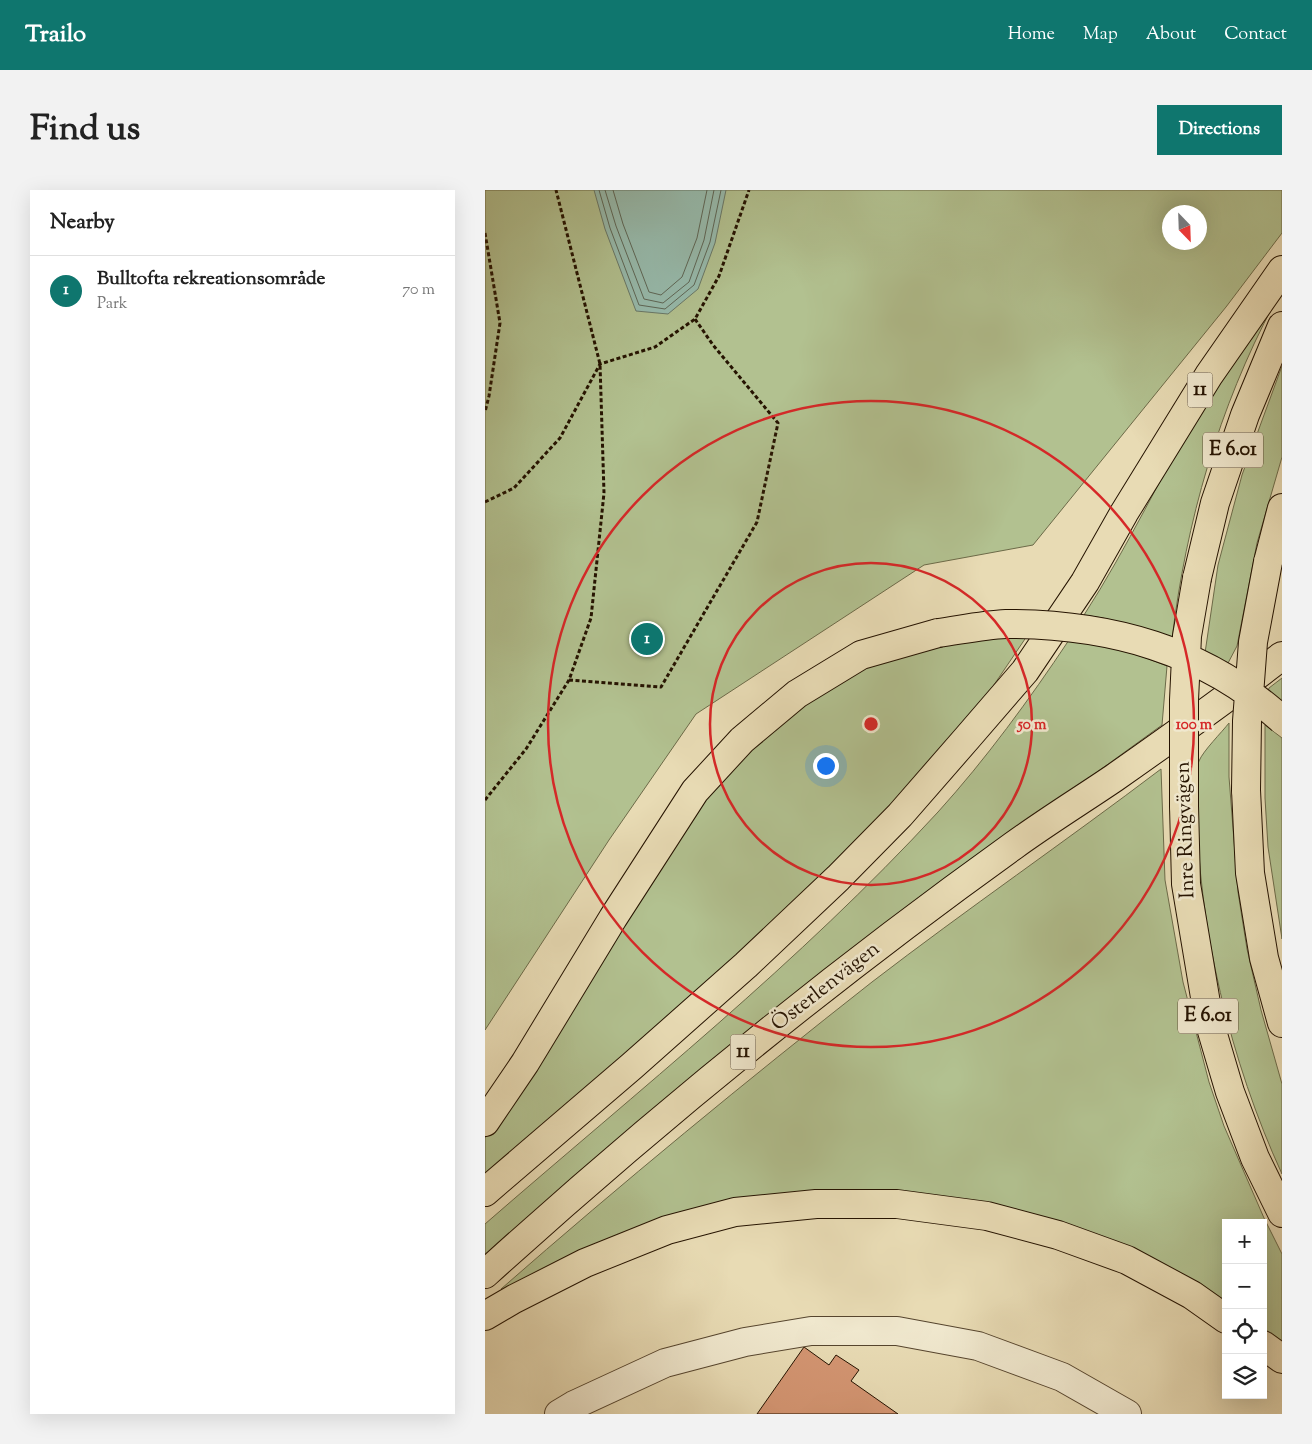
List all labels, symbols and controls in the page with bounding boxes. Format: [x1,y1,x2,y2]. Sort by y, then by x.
text: Trailo [25,18,86,52]
text: Home [1008,22,1055,48]
text: Map [1083,22,1118,48]
text: About [1146,22,1196,48]
text: Contact [1224,22,1287,48]
text: Find us [30,105,140,156]
button: Directions [1157,105,1282,155]
north arrow [1162,205,1207,250]
text: Nearby [50,208,115,238]
text: Bulltofta rekreationsområde [97,266,325,293]
text: 1 [63,279,69,302]
text: 70 m [402,279,435,302]
text: Park [97,293,128,316]
road number: 11 [1187,372,1213,408]
road number: E 6.01 [1203,432,1263,468]
pin: 1 [631,620,663,658]
centre of rings [862,715,880,733]
text: 50 m [1017,715,1047,736]
text: 100 m [1176,715,1213,736]
your location [813,753,839,779]
street label: Inre Ringvägen [1169,761,1203,899]
street label: Österlenvägen [765,935,887,1039]
road number: E 6.01 [1178,998,1238,1034]
road number: 11 [731,1034,755,1070]
map controls [1222,1219,1267,1399]
button: + [1222,1219,1267,1264]
button: − [1222,1264,1267,1309]
button: locate [1222,1309,1267,1354]
button: layers [1222,1354,1267,1399]

